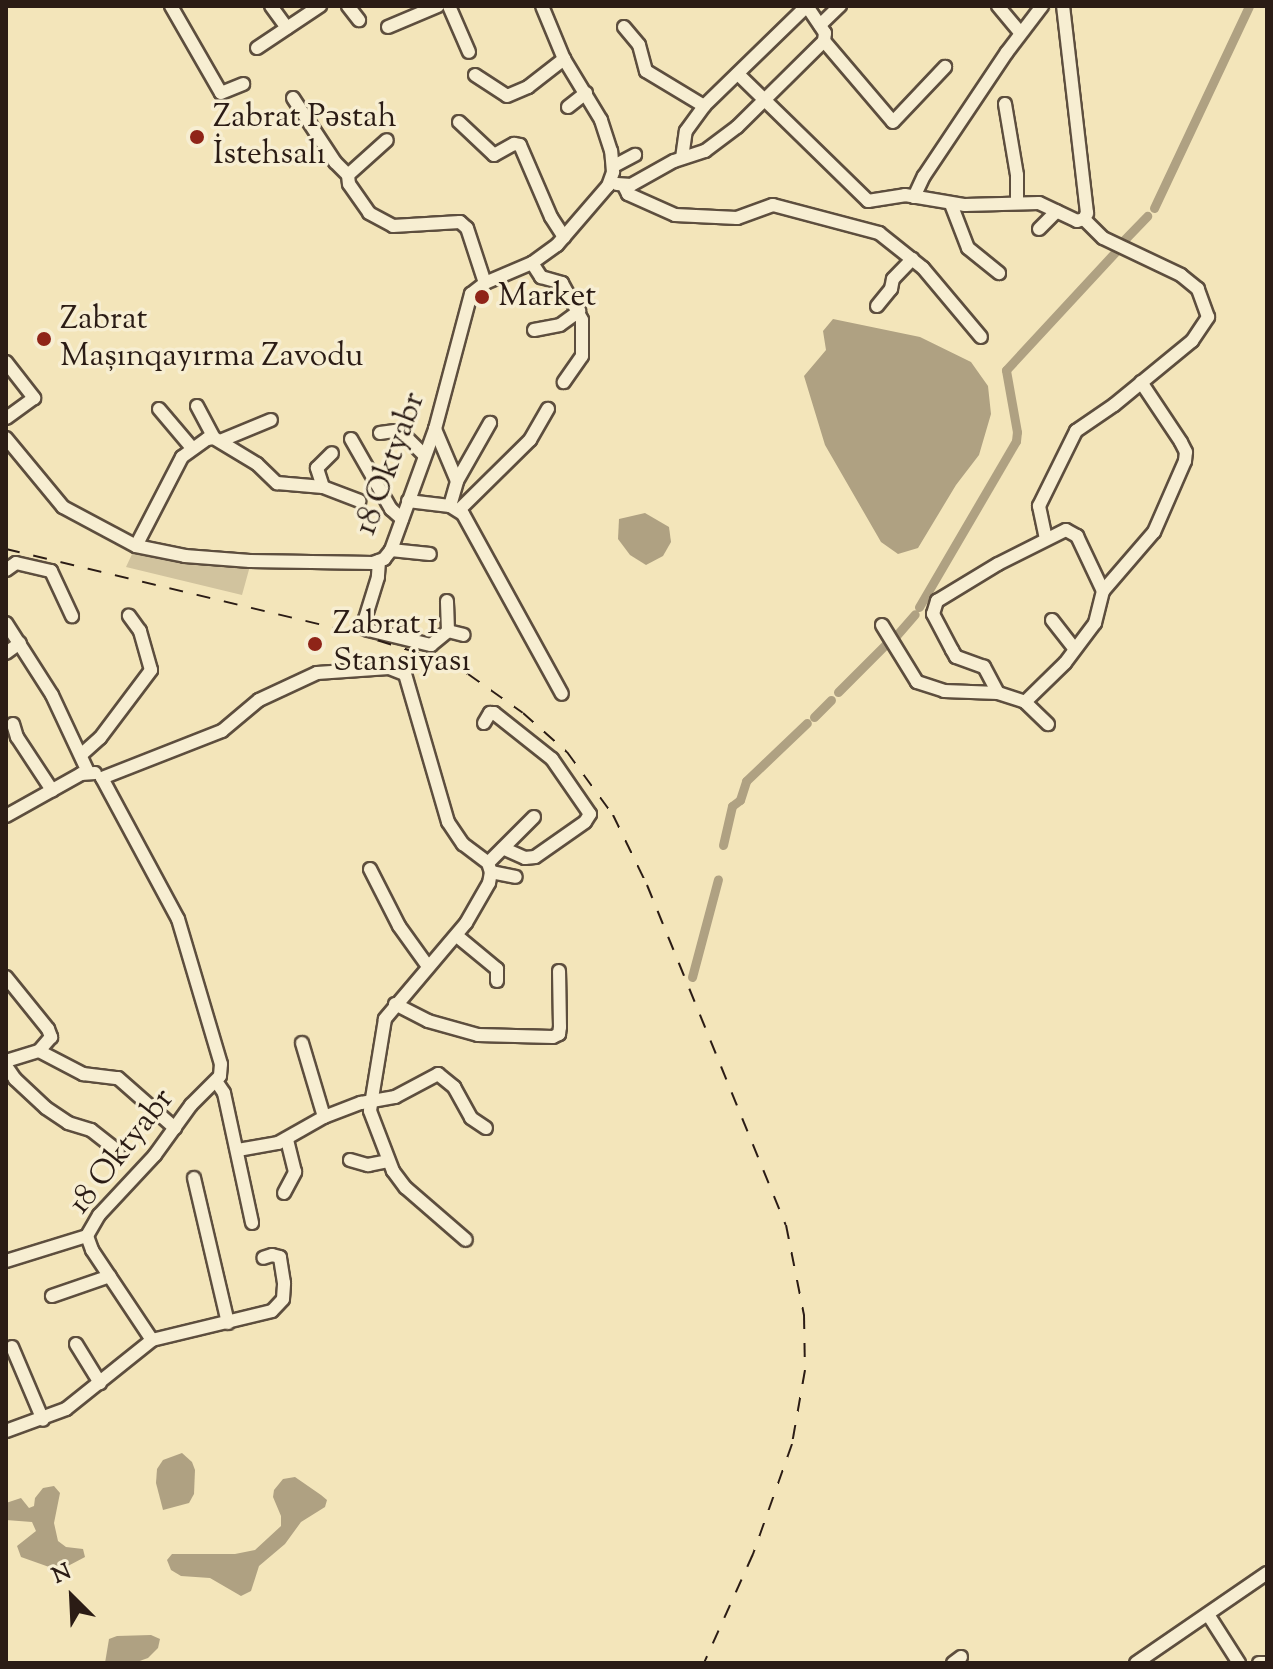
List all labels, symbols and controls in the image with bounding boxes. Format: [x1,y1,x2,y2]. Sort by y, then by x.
place label: Zabrat Pəstah İstehsalı [213,100,396,175]
marker: Zabrat Pəstah İstehsalı [188,128,206,146]
place label: Market [498,278,596,316]
marker: Market [473,288,491,306]
place label: Zabrat Maşınqayırma Zavodu [60,302,363,377]
marker: Zabrat Maşınqayırma Zavodu [35,330,53,348]
street label: 18 Oktyabr [347,387,435,541]
place label: Zabrat 1 Stansiyası [333,607,471,682]
marker: Zabrat 1 Stansiyası [304,633,326,655]
street label: 18 Oktyabr [61,1082,183,1222]
north arrow [32,1557,112,1637]
text: N [48,1557,77,1593]

